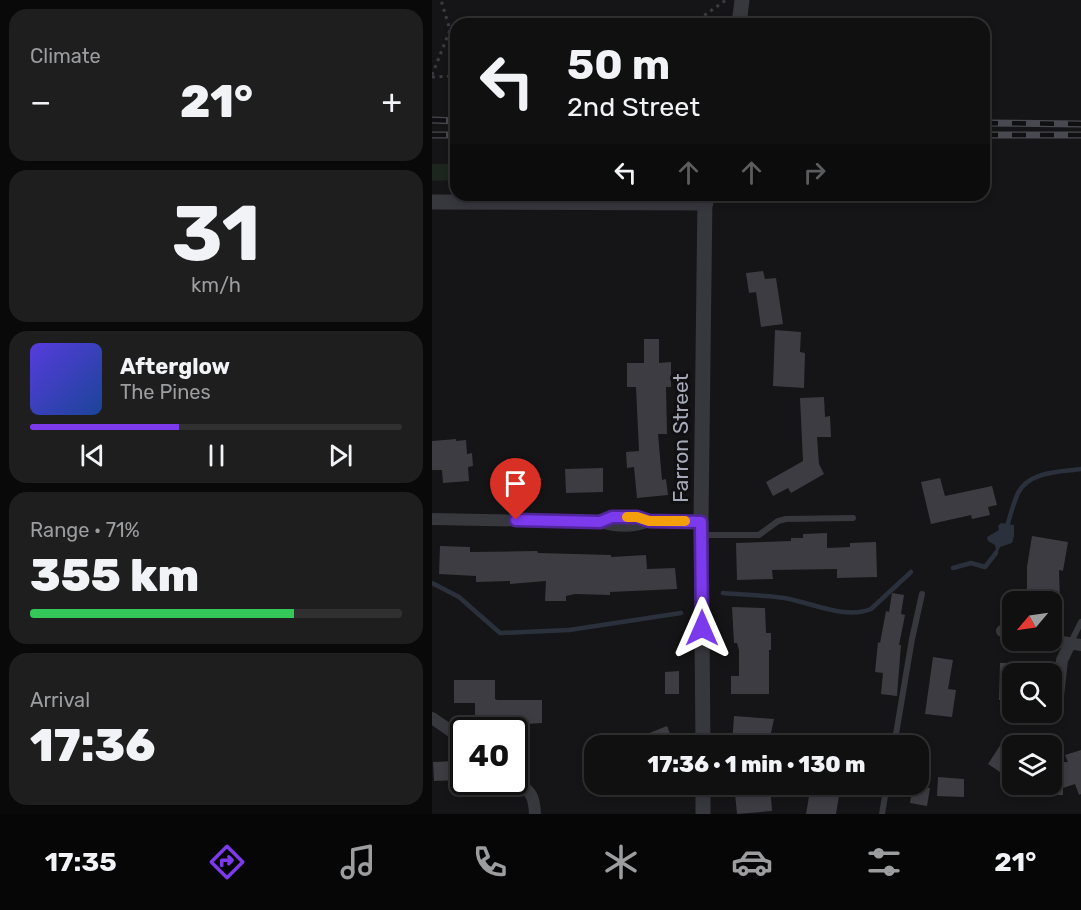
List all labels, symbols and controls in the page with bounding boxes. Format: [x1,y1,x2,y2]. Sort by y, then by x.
text: 50 m [567,40,670,90]
icon: left [468,42,546,120]
text: Climate [30,44,101,68]
text: 21° [180,75,253,128]
text: − [30,82,51,121]
text: + [381,82,402,121]
text: 2nd Street [567,91,700,123]
icon: left [609,156,642,189]
icon: ahead [672,156,705,189]
icon: ahead [735,156,768,189]
icon: right [798,156,831,189]
text: 31 [171,187,261,280]
text: km/h [191,273,241,297]
text: Afterglow [120,353,230,380]
street label: Farron Street [668,373,693,503]
text: The Pines [120,380,211,404]
icon: previous [76,439,109,472]
icon: pause [200,439,233,472]
icon: next [324,439,357,472]
pin [490,458,541,520]
icon: arrive [499,467,532,500]
text: Range · 71% [30,518,140,542]
text: 355 km [30,549,199,602]
north arrow [1002,591,1062,651]
map controls [1002,591,1062,795]
position arrow [670,596,734,660]
button: search [1002,663,1062,723]
text: Arrival [30,688,90,712]
speed limit sign: 40 [450,717,528,795]
text: 17:36 [30,719,155,772]
button: layers [1002,735,1062,795]
text: 17:36 · 1 min · 130 m [648,751,865,778]
icon: directions [206,841,248,883]
icon: music [337,841,379,883]
icon: phone [469,841,511,883]
icon: climate [600,841,642,883]
icon: car [731,841,773,883]
icon: filters [863,841,905,883]
text: 17:35 [45,846,117,878]
text: 21° [994,846,1036,878]

